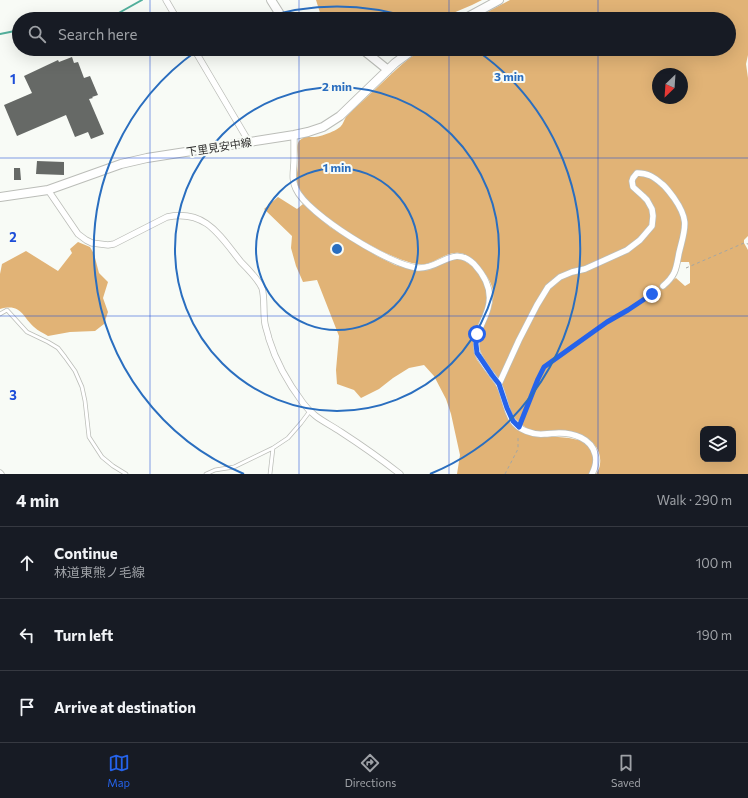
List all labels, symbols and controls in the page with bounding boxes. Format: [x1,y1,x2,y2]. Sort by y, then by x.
search box [12,12,736,56]
icon: search [26,23,48,45]
text: Search here [58,25,137,43]
north arrow [652,68,688,104]
text: 3 min [494,69,524,83]
text: 1 [10,71,16,87]
text: 2 min [322,79,352,93]
street label: 下里見安中線 [185,135,253,158]
text: 1 min [323,160,351,174]
text: 2 [9,229,17,245]
centre of rings [330,242,344,256]
route end [643,285,661,303]
route start [468,325,486,343]
text: 3 [9,387,17,403]
map controls [700,426,736,462]
button: layers [700,426,736,462]
text: 4 min [16,490,59,511]
text: Walk · 290 m [657,492,732,508]
text: Continue [54,544,118,562]
icon: ahead [16,552,38,574]
text: 100 m [696,555,732,571]
text: 林道東熊ノ毛線 [54,564,145,580]
icon: left [16,624,38,646]
text: Turn left [54,626,113,644]
text: 190 m [696,627,732,643]
icon: arrive [16,696,38,718]
text: Arrive at destination [54,698,196,716]
tab: Map [107,752,130,789]
tab: Directions [345,752,396,789]
tab: Saved [611,752,641,789]

